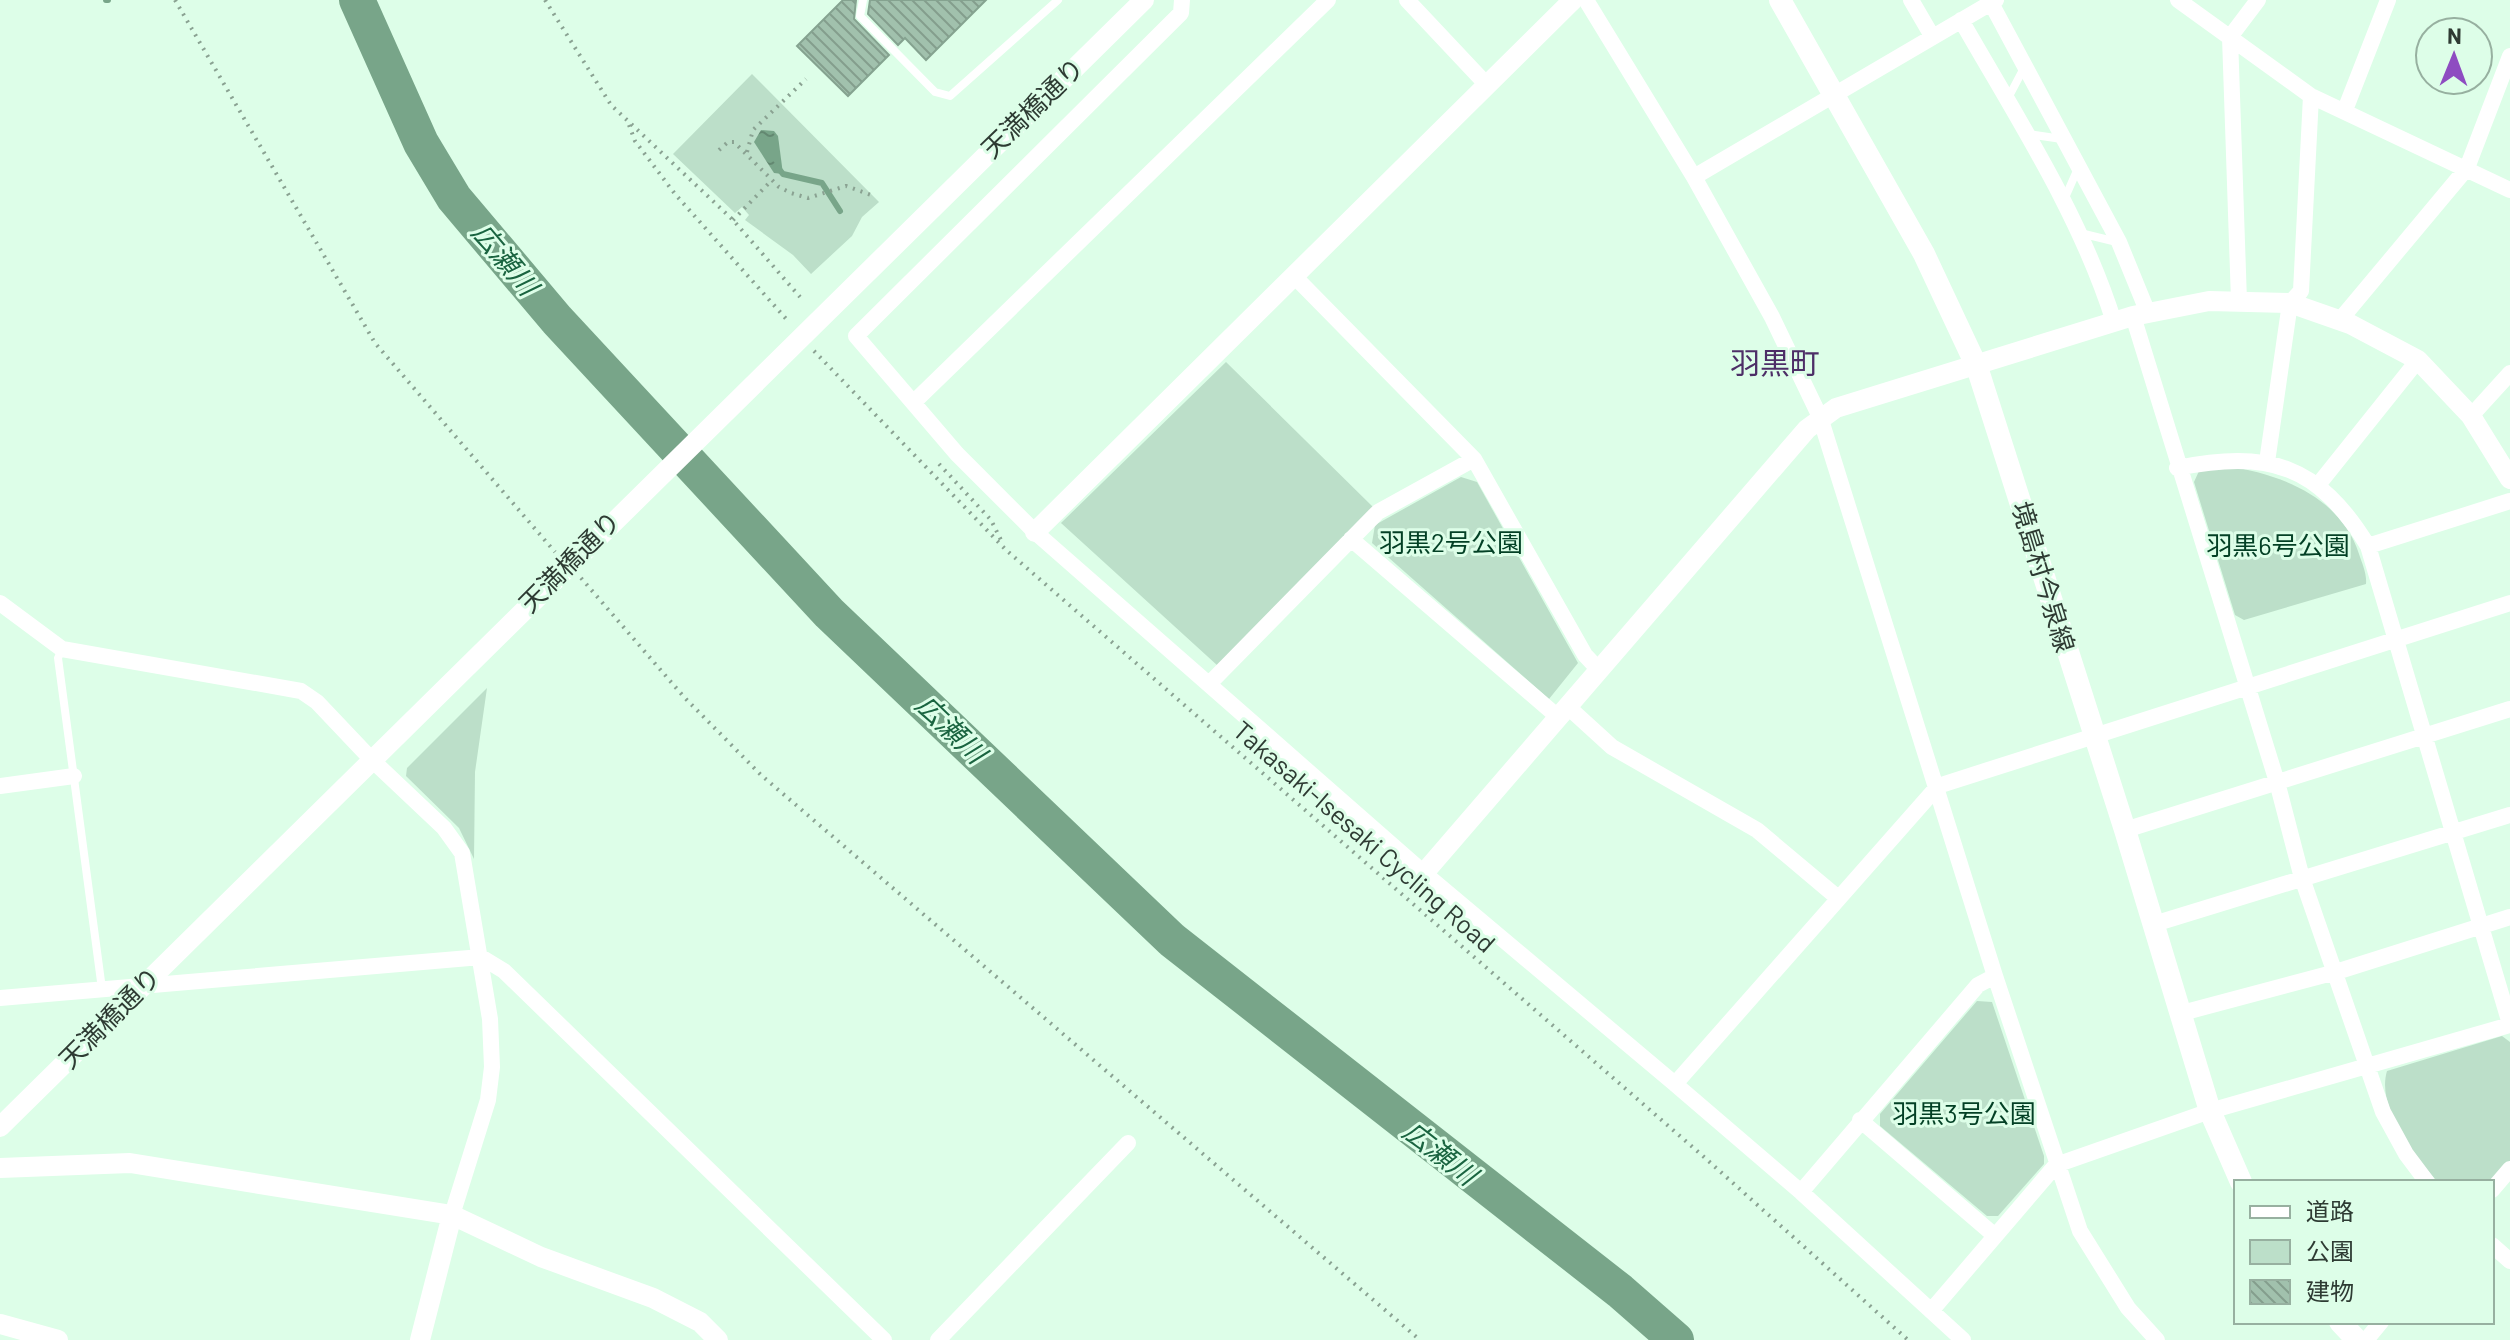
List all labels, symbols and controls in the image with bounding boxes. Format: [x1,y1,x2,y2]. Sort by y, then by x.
north arrow [2414,16,2494,96]
text: N [2447,22,2462,48]
street label: 天満橋通り [974,51,1089,163]
water label: 広瀬川 [466,215,548,304]
district label: 羽黒町 [1730,344,1820,380]
street label: 境島村今泉線 [2007,497,2082,656]
street label: 天満橋通り [512,504,626,618]
park label: 羽黒2号公園 [1379,526,1523,557]
park label: 羽黒6号公園 [2206,529,2350,560]
water label: 広瀬川 [910,687,996,772]
street label: Takasaki-Isesaki Cycling Road [1228,714,1502,958]
street label: 天満橋通り [52,960,166,1074]
park label: 羽黒3号公園 [1892,1097,2036,1128]
water label: 広瀬川 [1397,1113,1487,1193]
legend [2234,1180,2494,1324]
text: 道路 [2306,1196,2354,1225]
text: 公園 [2306,1236,2354,1265]
text: 建物 [2306,1276,2354,1305]

